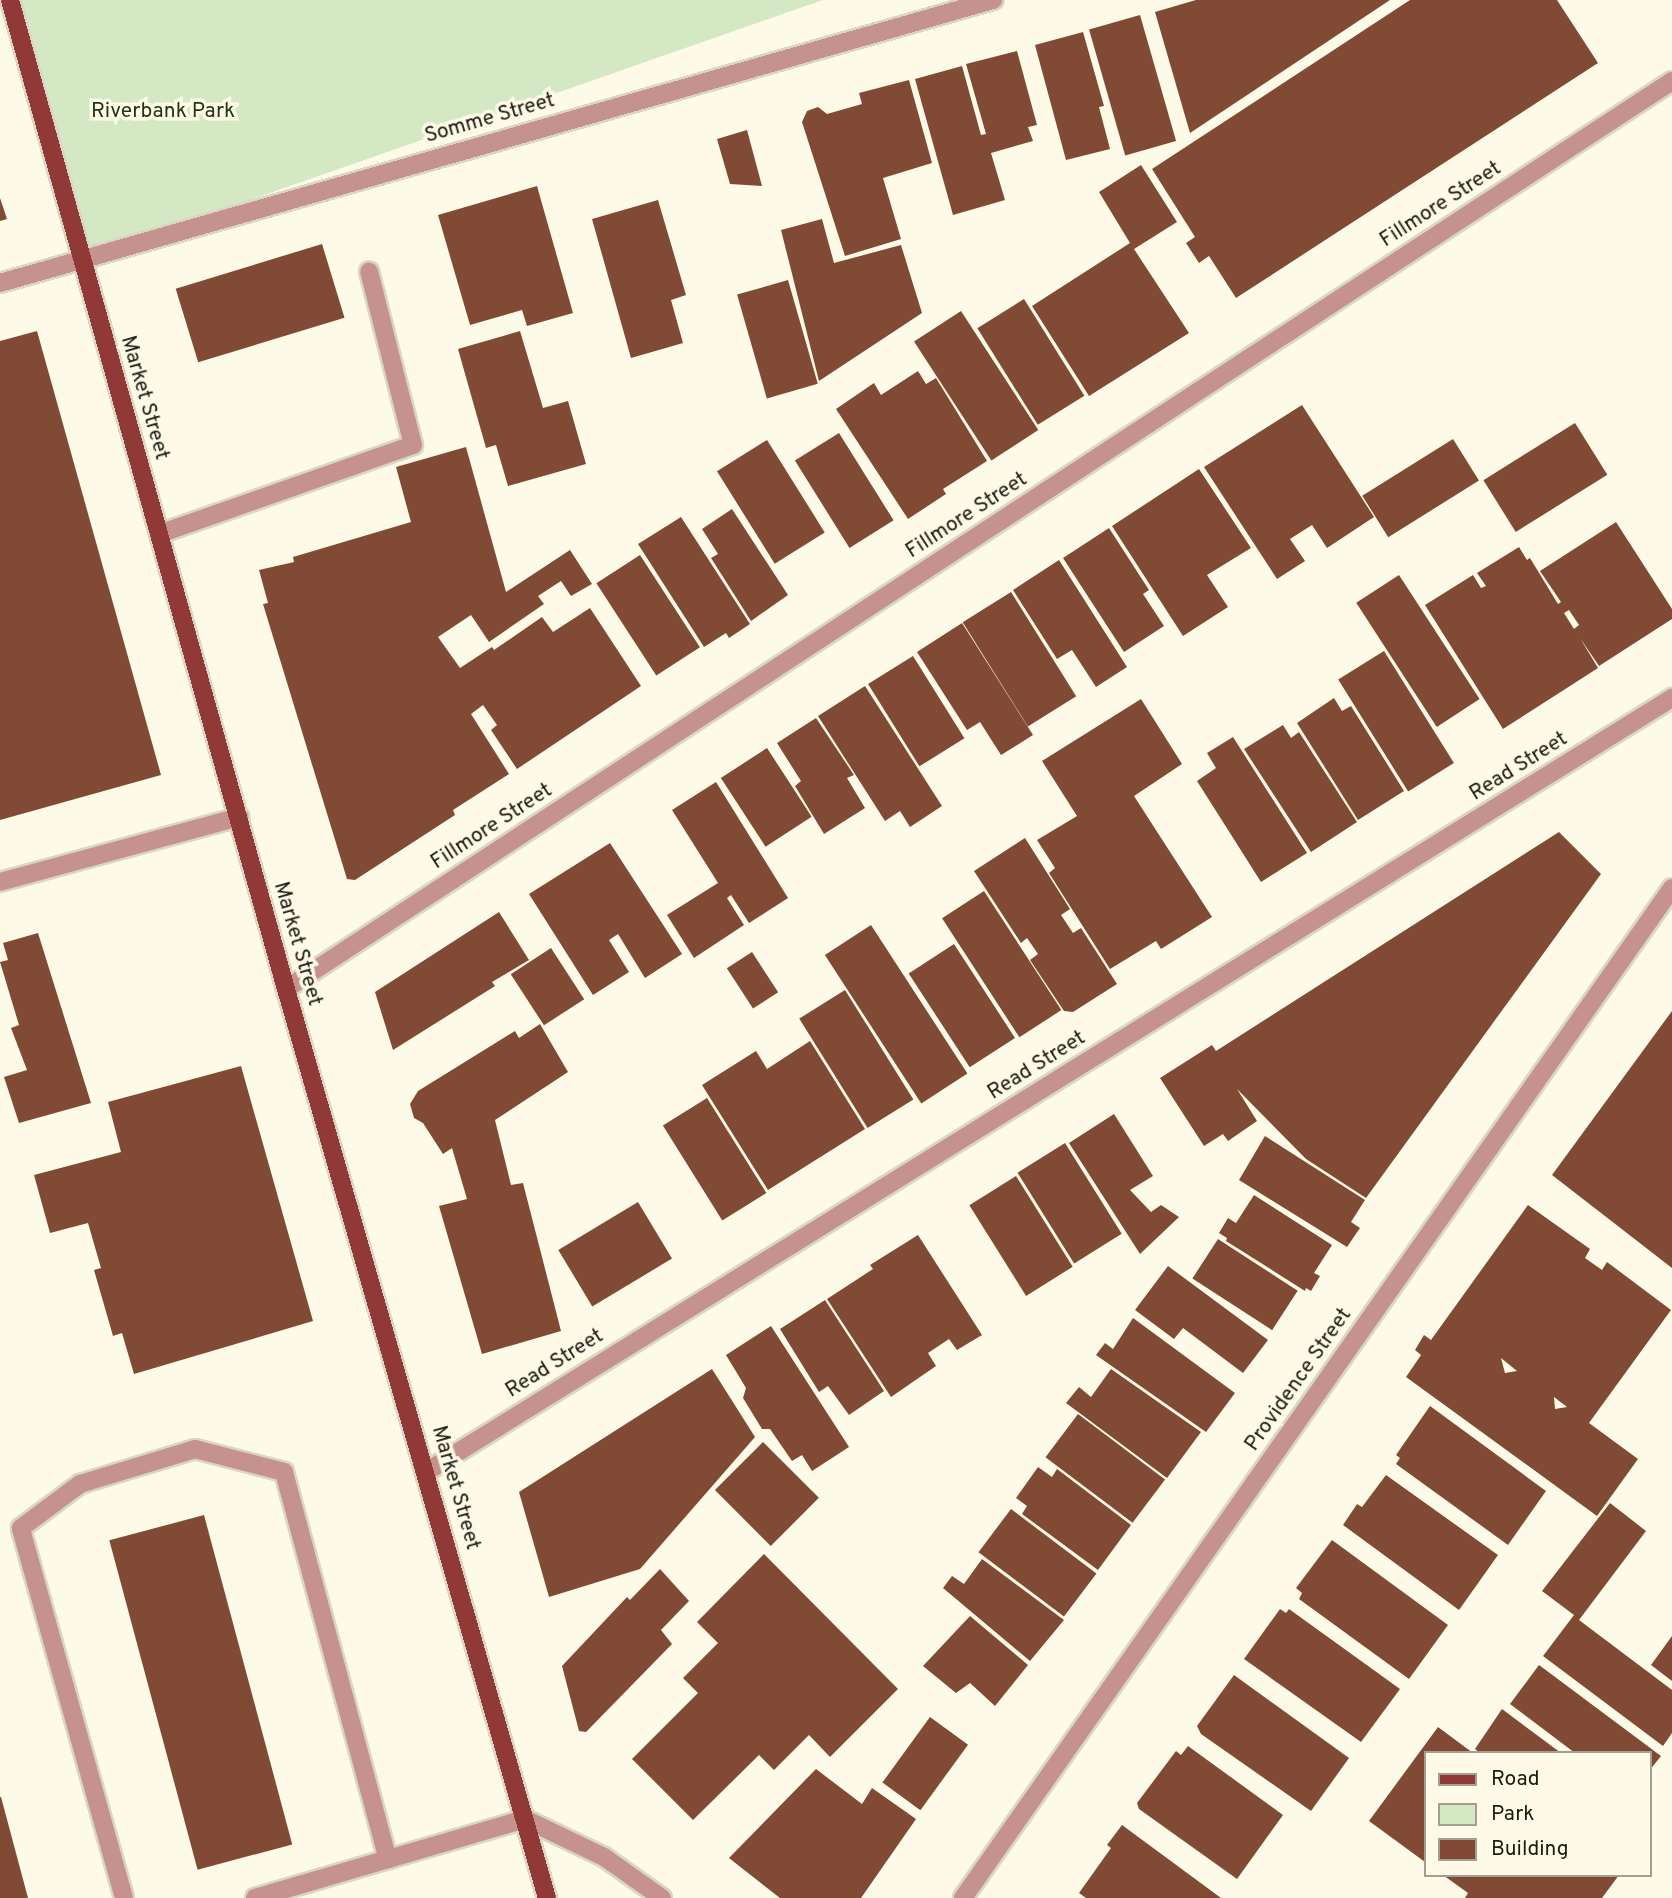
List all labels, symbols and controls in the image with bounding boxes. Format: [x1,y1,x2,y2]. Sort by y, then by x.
street label: Somme Street [422,88,558,150]
park label: Riverbank Park [91,99,235,125]
street label: Fillmore Street [1376,156,1506,254]
street label: Market Street [114,333,174,463]
street label: Fillmore Street [902,467,1032,565]
street label: Read Street [1465,727,1573,807]
street label: Fillmore Street [427,778,557,876]
street label: Market Street [267,879,327,1009]
street label: Read Street [983,1026,1091,1106]
street label: Providence Street [1240,1304,1358,1456]
street label: Read Street [501,1324,609,1404]
street label: Market Street [425,1423,485,1553]
legend [1424,1751,1651,1877]
text: Road [1491,1766,1540,1793]
text: Park [1491,1801,1534,1828]
text: Building [1491,1836,1569,1863]

